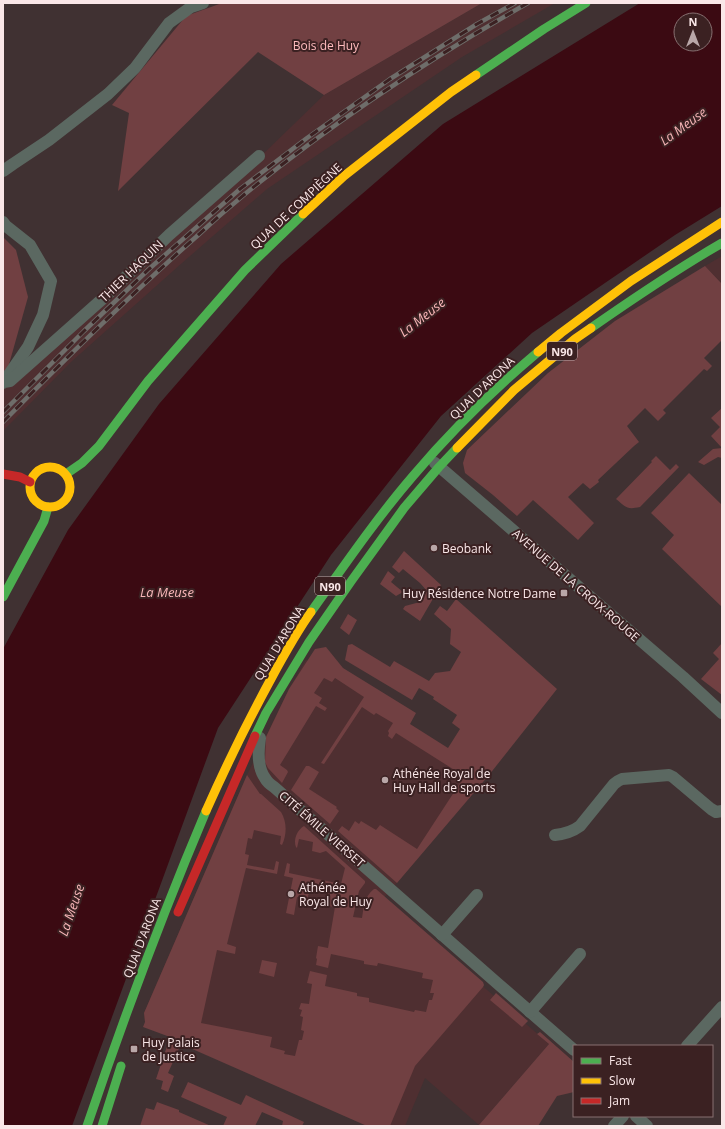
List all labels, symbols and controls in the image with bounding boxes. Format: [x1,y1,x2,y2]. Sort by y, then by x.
north arrow [673,12,713,52]
text: N [689,14,697,29]
park label: Bois de Huy [293,37,360,54]
water label: La Meuse [656,103,711,149]
street label: QUAI DE COMPIÈGNE [246,159,346,253]
street label: THIER HAQUIN [95,236,167,306]
water label: La Meuse [395,293,449,341]
road number: N90 [547,342,577,360]
street label: QUAI D'ARONA [446,352,519,423]
street label: AVENUE DE LA CROIX-ROUGE [509,525,643,645]
place label: Beobank [442,540,492,557]
marker: Beobank [429,543,439,553]
road number: N90 [315,577,345,595]
water label: La Meuse [140,583,194,601]
place label: Huy Résidence Notre Dame [402,585,556,602]
marker: Huy Résidence Notre Dame [559,588,569,598]
street label: QUAI D'ARONA [250,602,308,684]
place label: Athénée Royal de Huy Hall de sports [393,765,496,796]
marker: Athénée Royal de Huy Hall de sports [380,775,390,785]
street label: CITÉ ÉMILE VIERSET [275,787,369,871]
place label: Athénée Royal de Huy [299,879,373,910]
water label: La Meuse [54,881,88,938]
marker: Athénée Royal de Huy [286,889,296,899]
street label: QUAI D'ARONA [119,895,165,980]
place label: Huy Palais de Justice [142,1034,200,1065]
marker: Huy Palais de Justice [129,1044,139,1054]
legend [573,1045,713,1117]
text: Fast [609,1052,632,1069]
text: Slow [609,1072,636,1089]
text: Jam [608,1092,630,1109]

